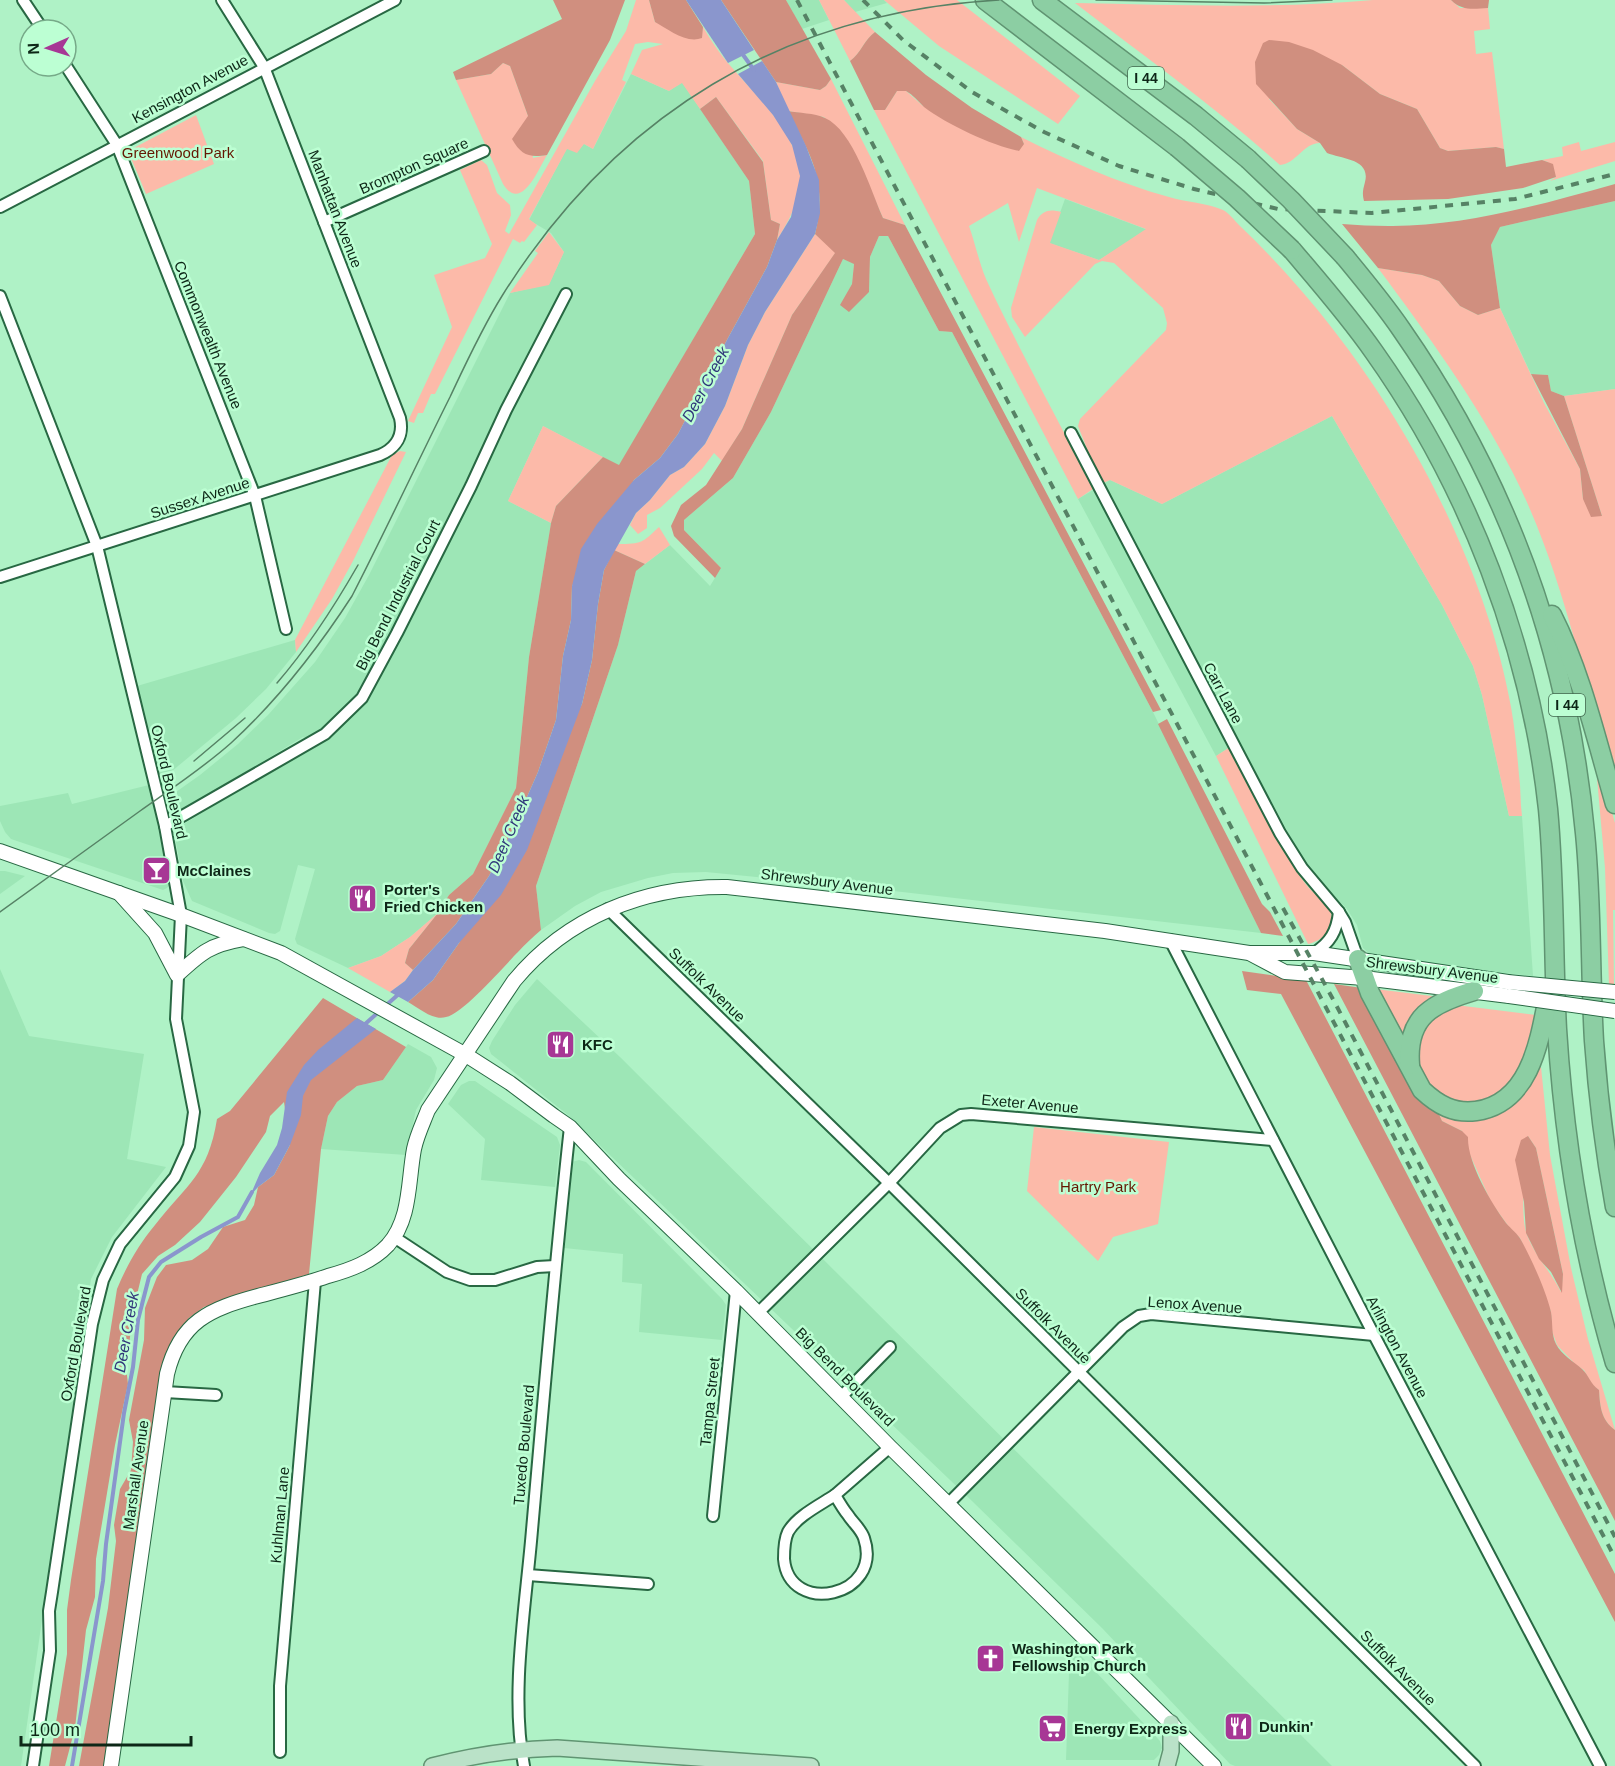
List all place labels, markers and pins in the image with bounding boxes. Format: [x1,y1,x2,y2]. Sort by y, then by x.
bar icon: McClaines [140,855,172,887]
place label: McClaines [177,862,251,879]
place label: Porter's Fried Chicken [384,881,483,915]
restaurant icon: Porter's Fried Chicken [347,883,379,915]
restaurant icon: KFC [545,1029,577,1061]
place label: KFC [582,1036,613,1053]
place label: Washington Park Fellowship Church [1012,1640,1146,1674]
church icon: Washington Park Fellowship Church [975,1642,1007,1674]
restaurant icon: Dunkin' [1222,1711,1254,1743]
supermarket icon: Energy Express [1037,1713,1069,1745]
place label: Dunkin' [1259,1718,1313,1735]
place label: Energy Express [1074,1720,1187,1737]

